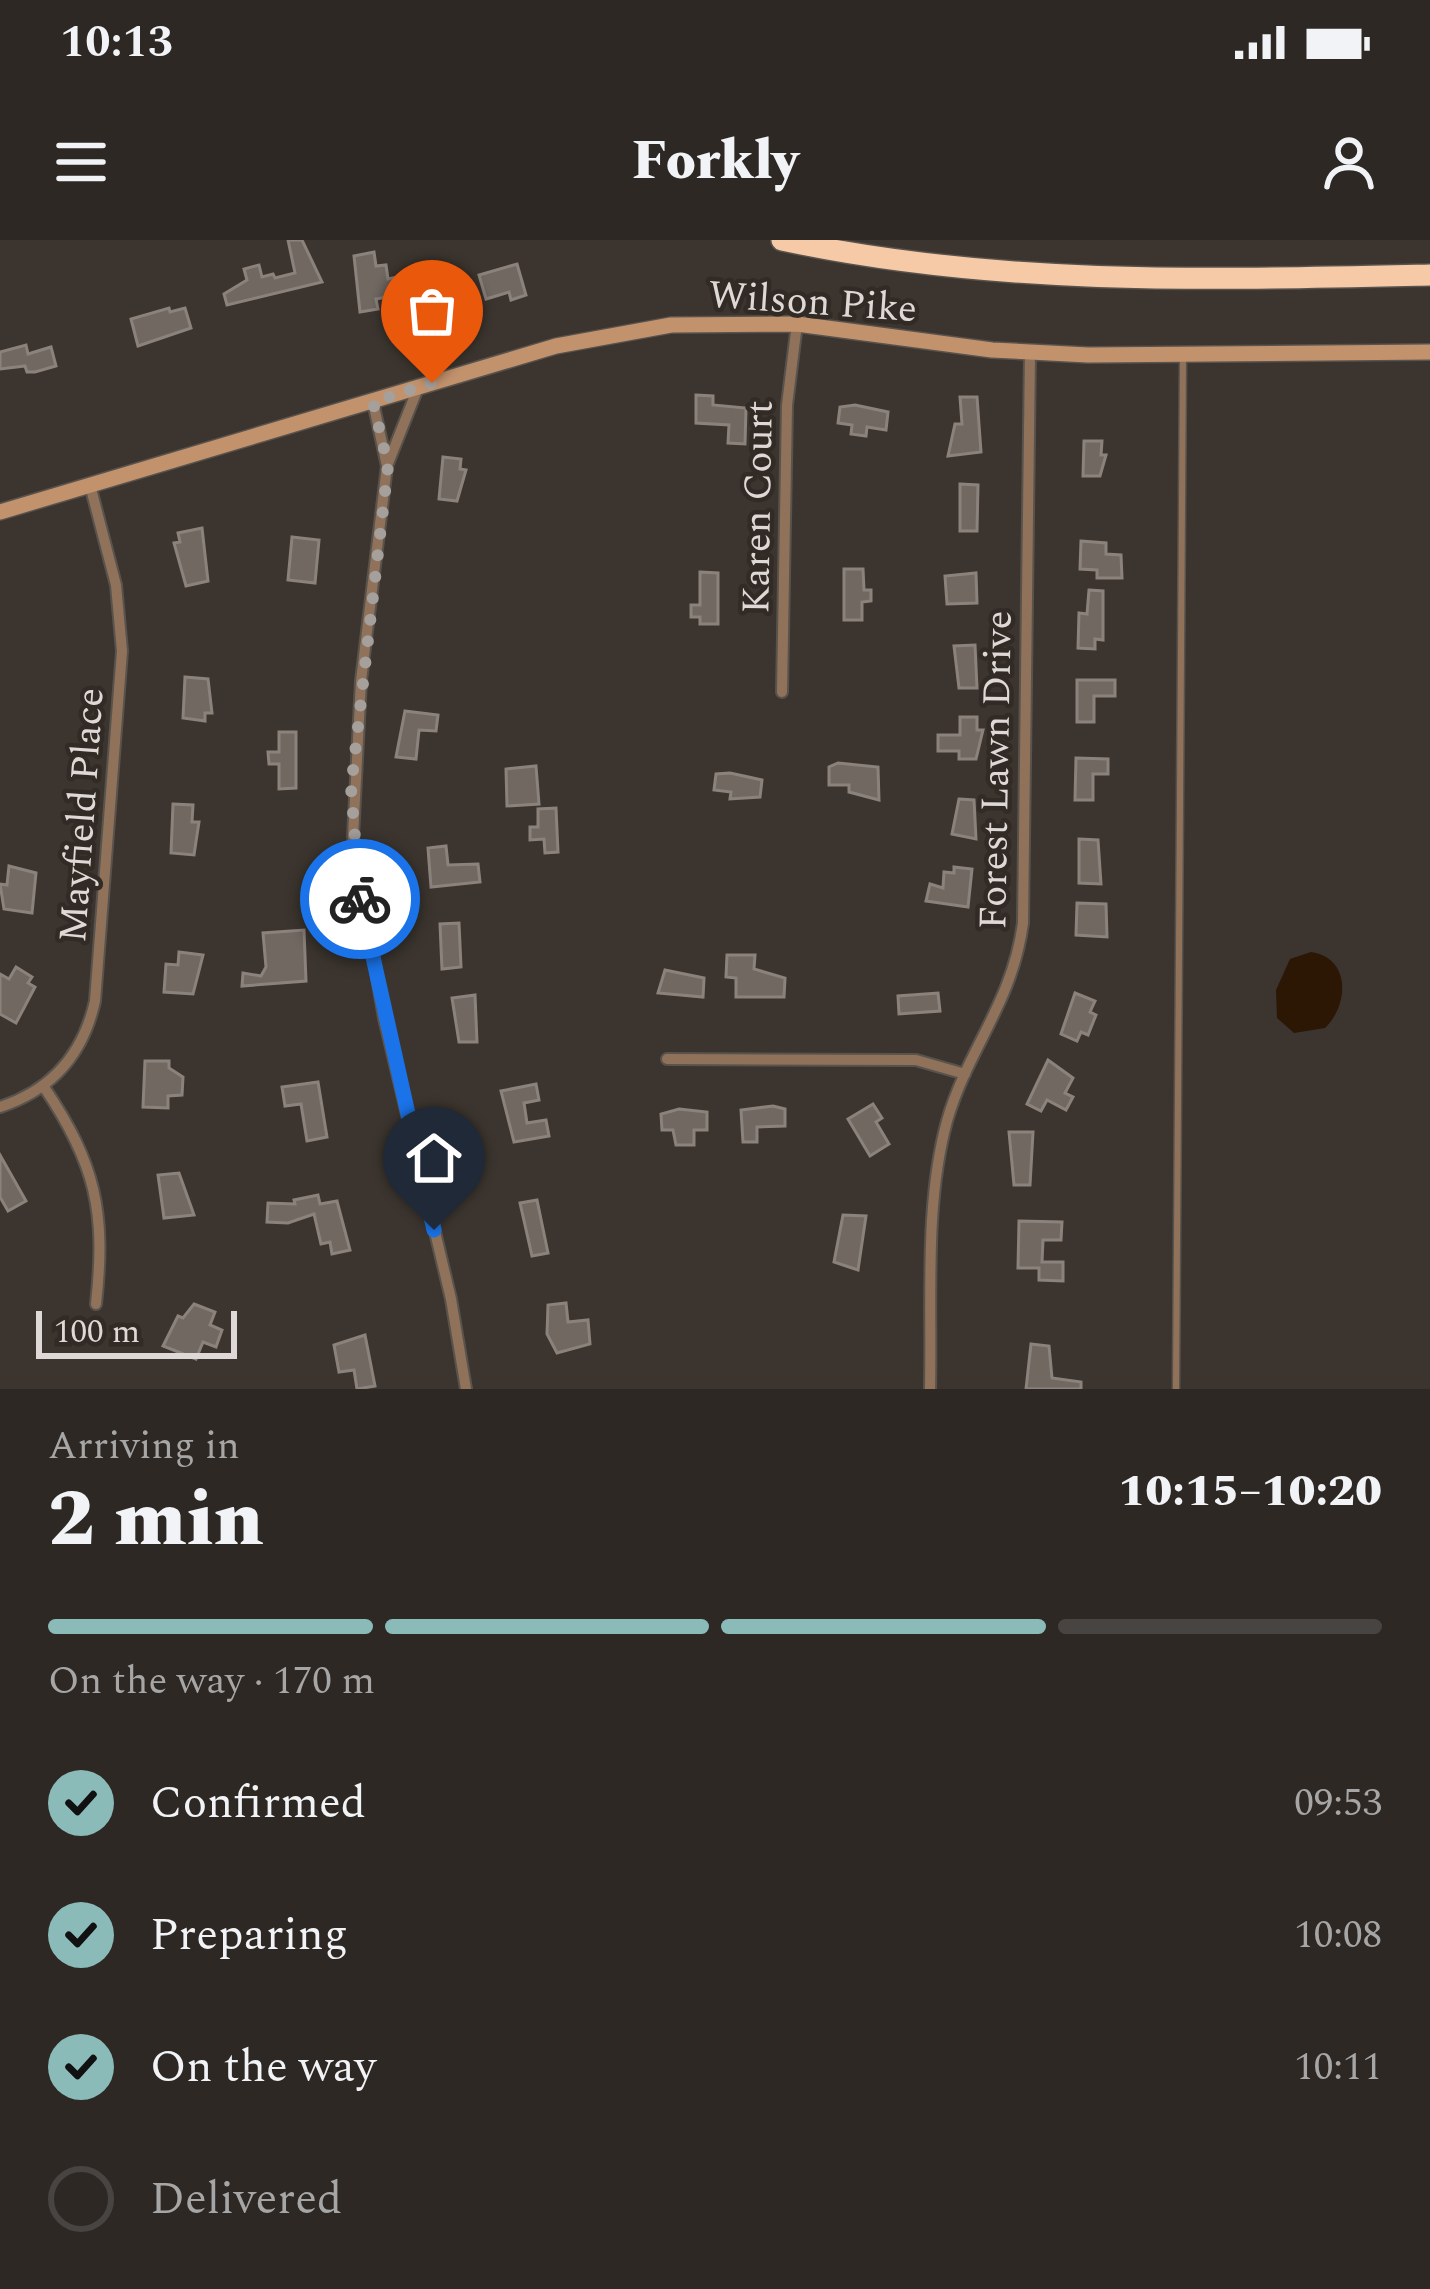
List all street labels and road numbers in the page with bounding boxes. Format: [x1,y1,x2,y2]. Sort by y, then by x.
street label: Wilson Pike [707,266,919,339]
street label: Karen Court [727,400,790,614]
street label: Forest Lawn Drive [964,610,1029,930]
street label: Mayfield Place [44,686,121,945]

